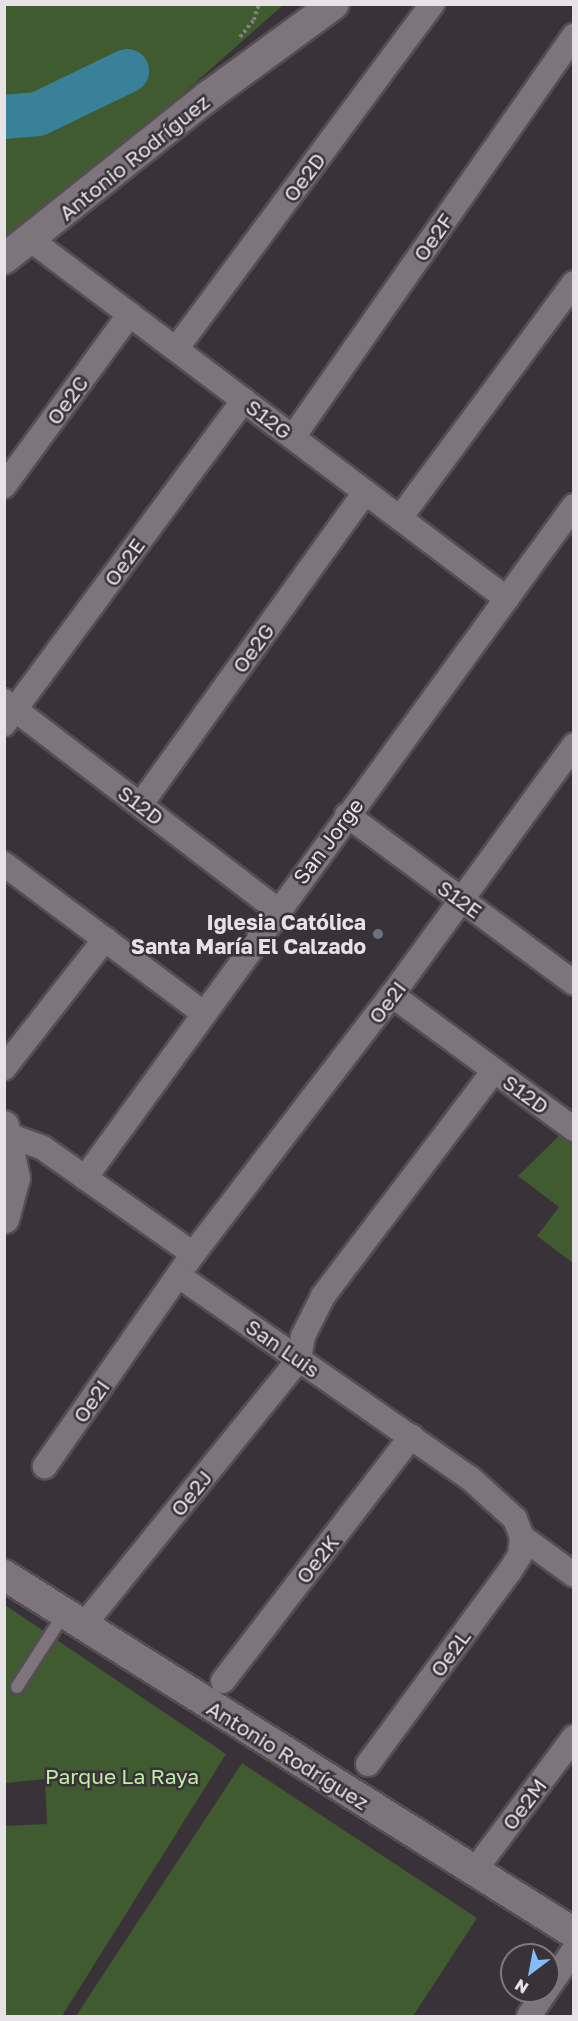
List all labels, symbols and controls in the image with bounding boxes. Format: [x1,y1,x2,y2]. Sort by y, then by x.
street label: Antonio Rodríguez [54,89,214,225]
street label: Oe2D [278,148,330,206]
street label: Oe2F [408,208,458,266]
street label: Oe2C [41,371,93,429]
street label: S12G [241,394,297,444]
street label: Oe2E [98,533,150,591]
street label: Oe2G [227,618,279,678]
street label: S12D [113,780,169,830]
street label: San Jorge [288,793,368,889]
street label: S12E [433,875,487,923]
place label: Iglesia Católica Santa María El Calzado [131,909,366,959]
marker: Iglesia Católica Santa María El Calzado [371,927,385,941]
street label: Oe2I [363,976,411,1028]
street label: S12D [498,1069,554,1119]
street label: San Luis [241,1313,325,1383]
street label: Oe2I [67,1375,115,1427]
street label: Oe2J [165,1465,217,1521]
street label: Oe2K [290,1530,344,1588]
street label: Oe2L [425,1625,475,1681]
street label: Antonio Rodríguez [202,1695,374,1815]
park label: Parque La Raya [45,1763,199,1789]
street label: Oe2M [496,1773,552,1835]
north arrow [500,1943,560,2003]
text: N [511,1975,532,1998]

